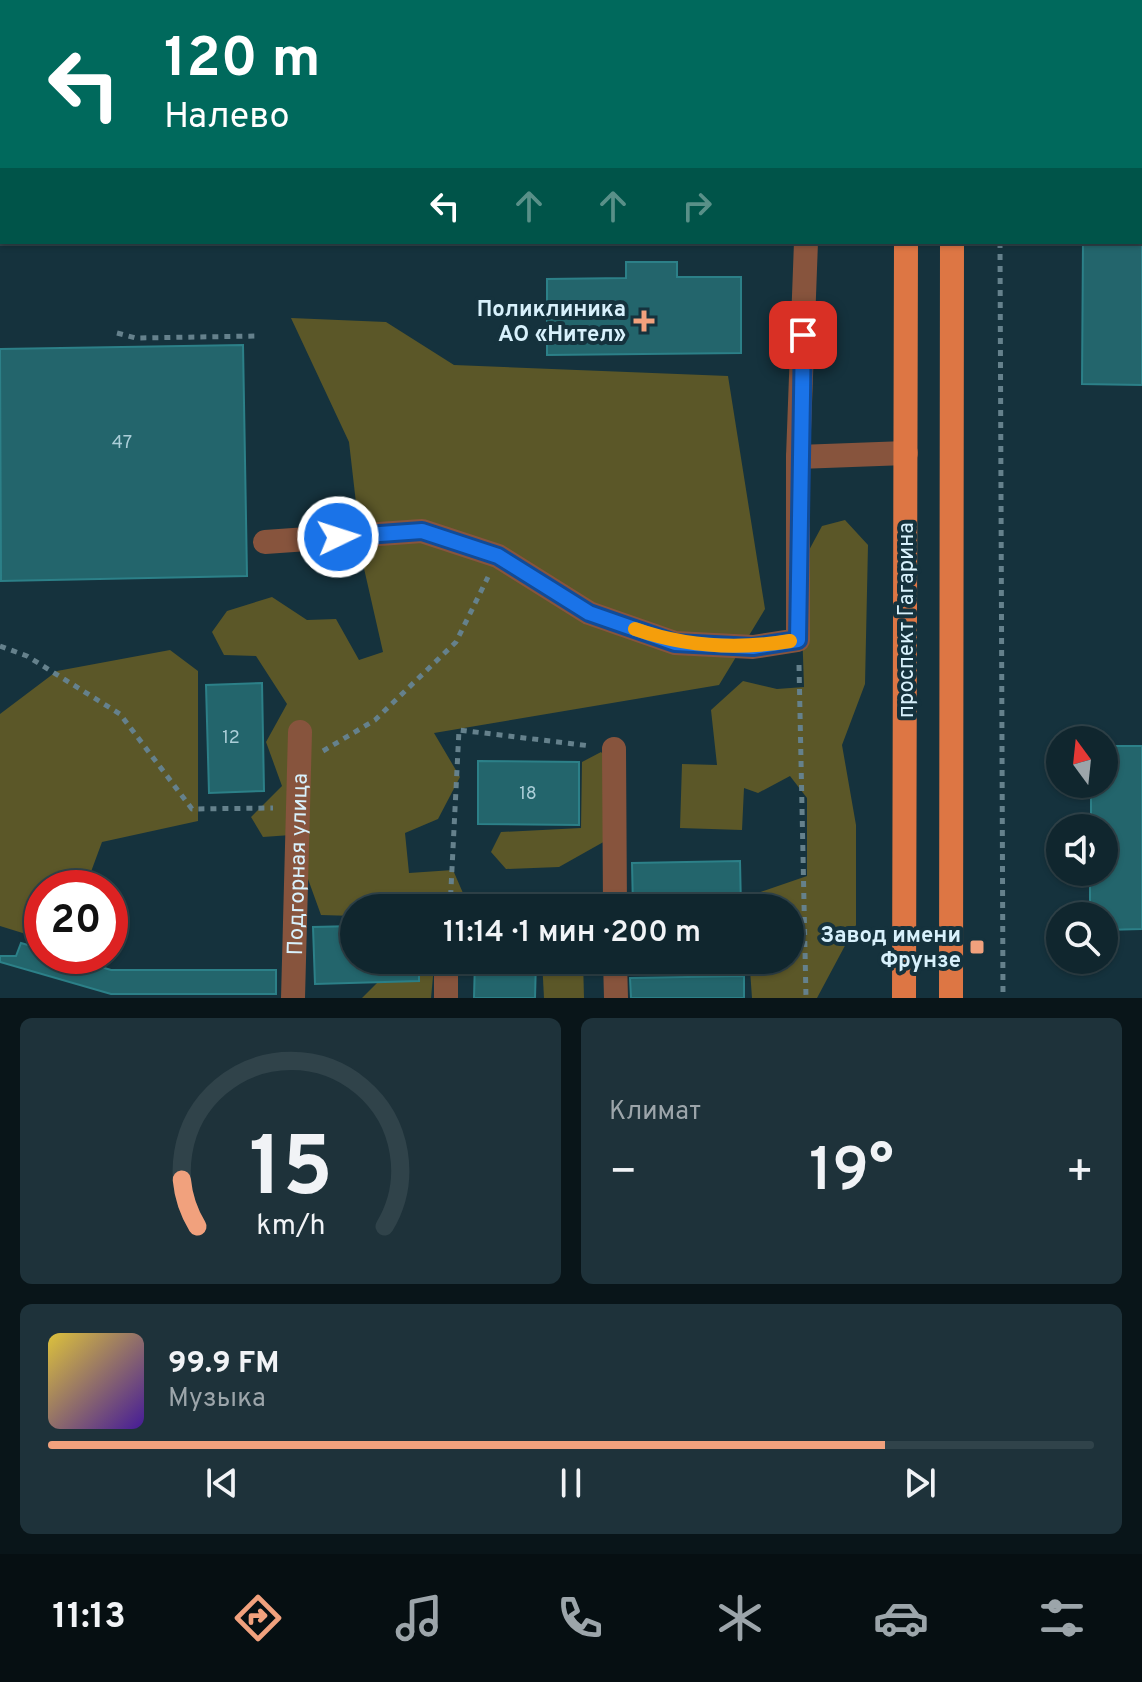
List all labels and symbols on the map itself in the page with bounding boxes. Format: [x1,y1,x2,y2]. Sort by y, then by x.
place label: Поликлиника АО «Нител» [477,297,626,349]
pin [769,301,837,369]
marker: Поликлиника АО «Нител» [633,310,655,332]
house number: 47 [112,432,132,455]
position arrow [296,495,380,579]
street label: проспект Гагарина [894,522,921,718]
north arrow [1046,726,1118,798]
house number: 12 [222,727,240,750]
street label: Подгорная улица [283,773,315,956]
house number: 18 [519,783,537,806]
speed limit sign: 20 [24,870,128,974]
place label: Завод имени Фрунзе [820,923,961,975]
marker: Завод имени Фрунзе [968,938,986,956]

